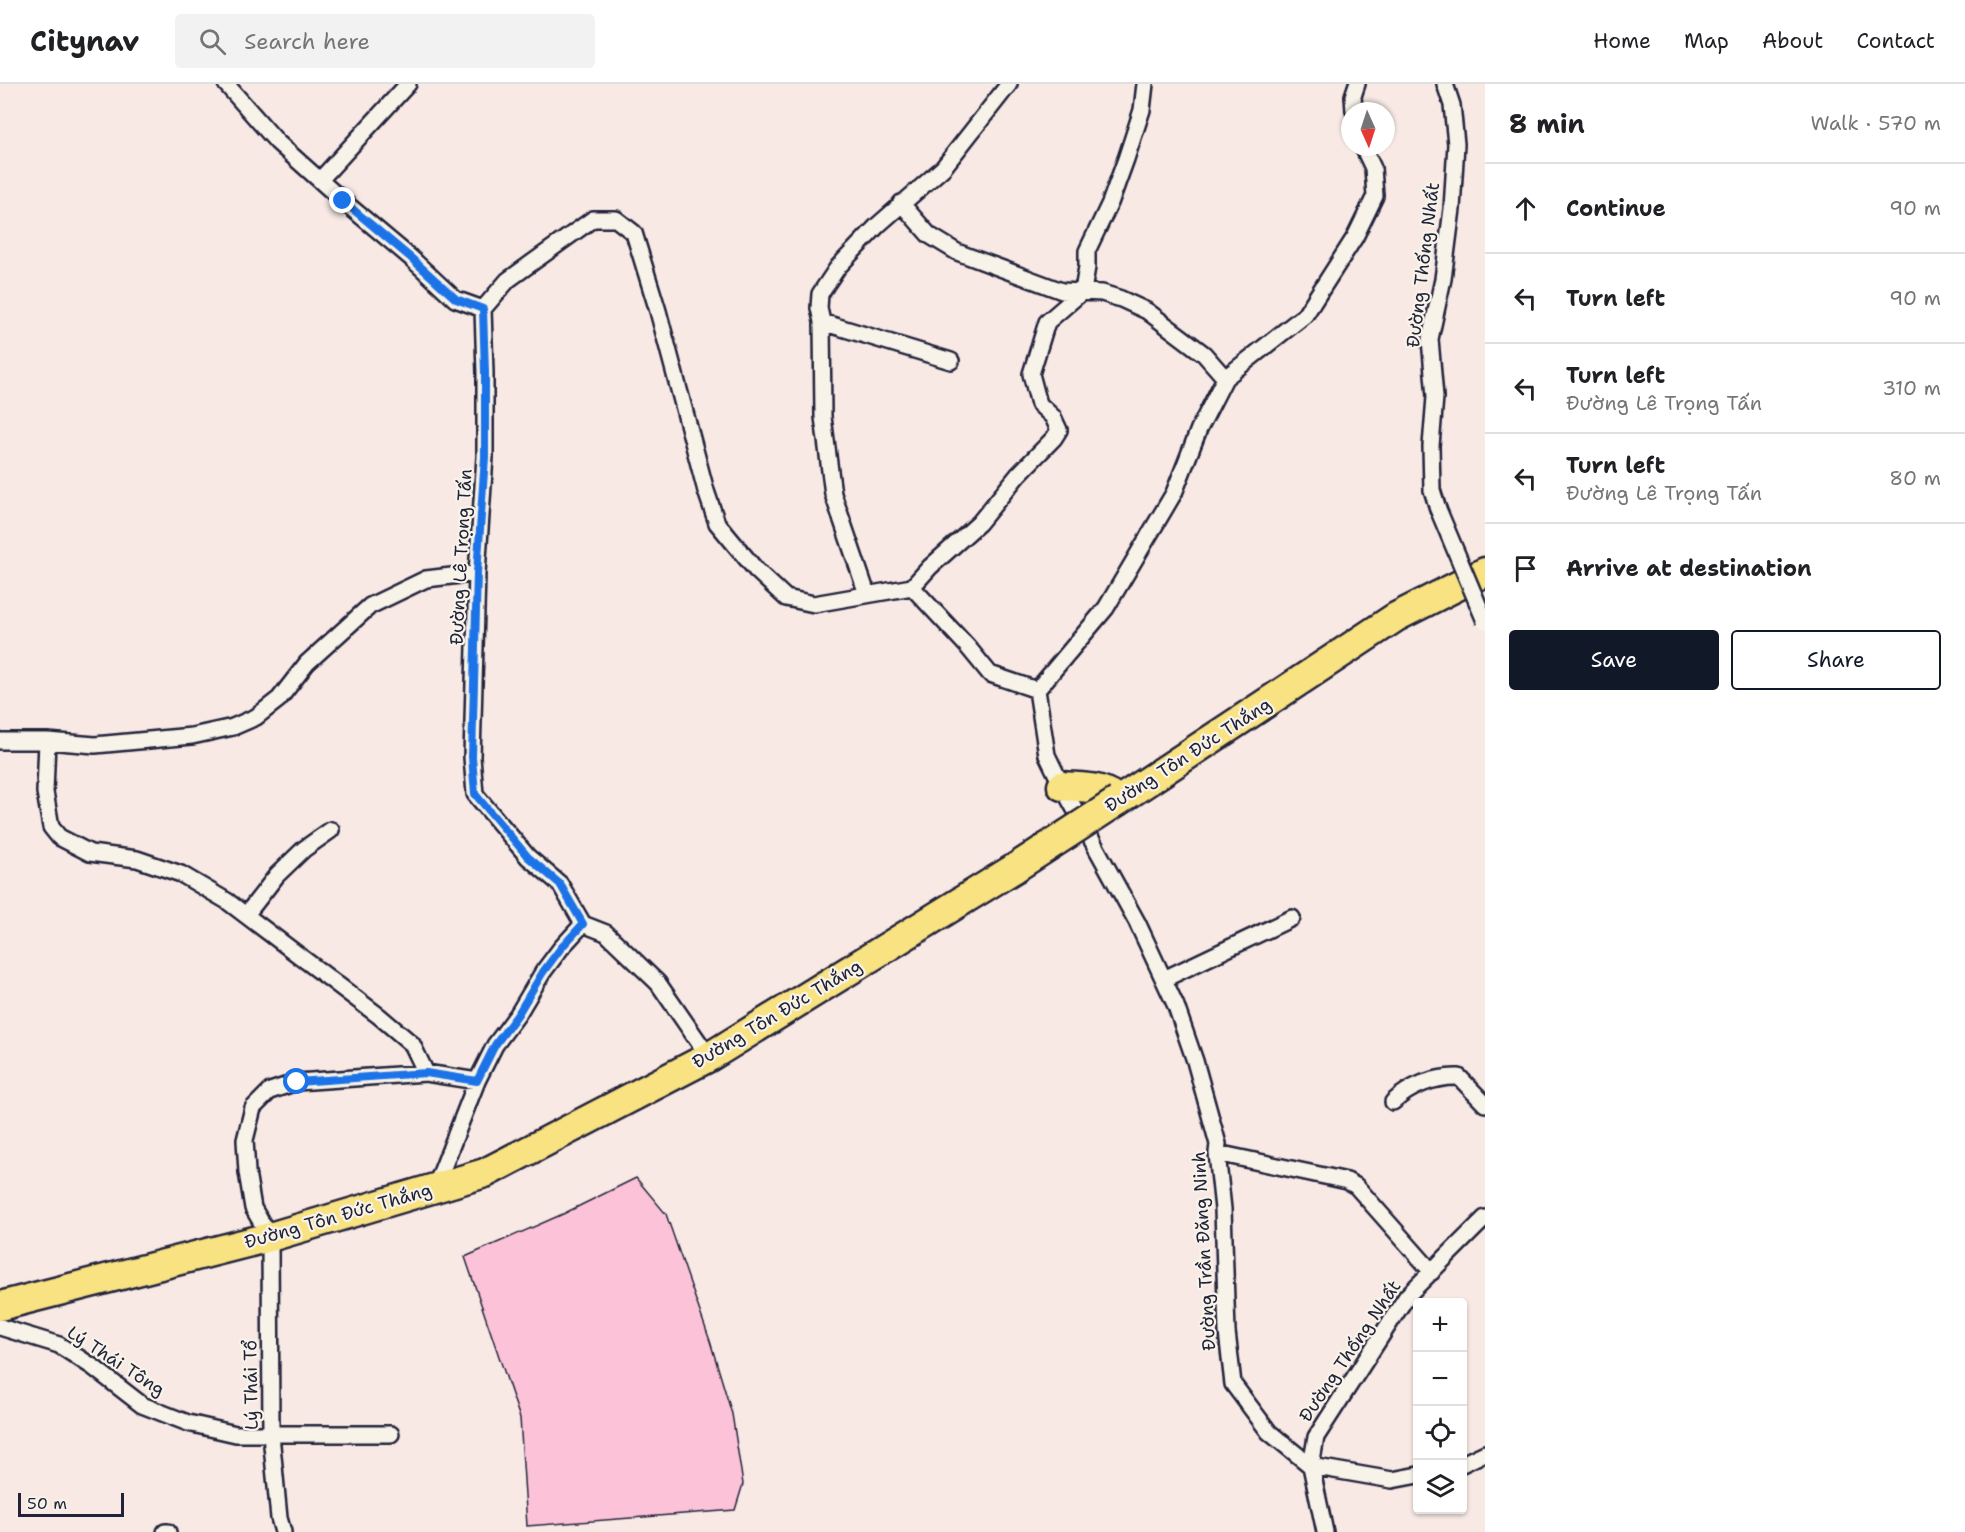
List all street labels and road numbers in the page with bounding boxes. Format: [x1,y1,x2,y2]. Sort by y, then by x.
street label: Đường Thống Nhất [1401,181,1445,349]
street label: Đường Lê Trọng Tấn [444,468,478,646]
street label: Đường Tôn Đức Thắng [1100,692,1276,818]
street label: Đường Tôn Đức Thắng [688,954,866,1074]
street label: Đường Trần Đăng Ninh [1187,1151,1221,1351]
street label: Đường Tôn Đức Thắng [242,1178,434,1254]
street label: Đường Thống Nhất [1294,1275,1407,1427]
street label: Lý Thái Tông [62,1320,170,1402]
street label: Lý Thái Tổ [238,1340,264,1430]

